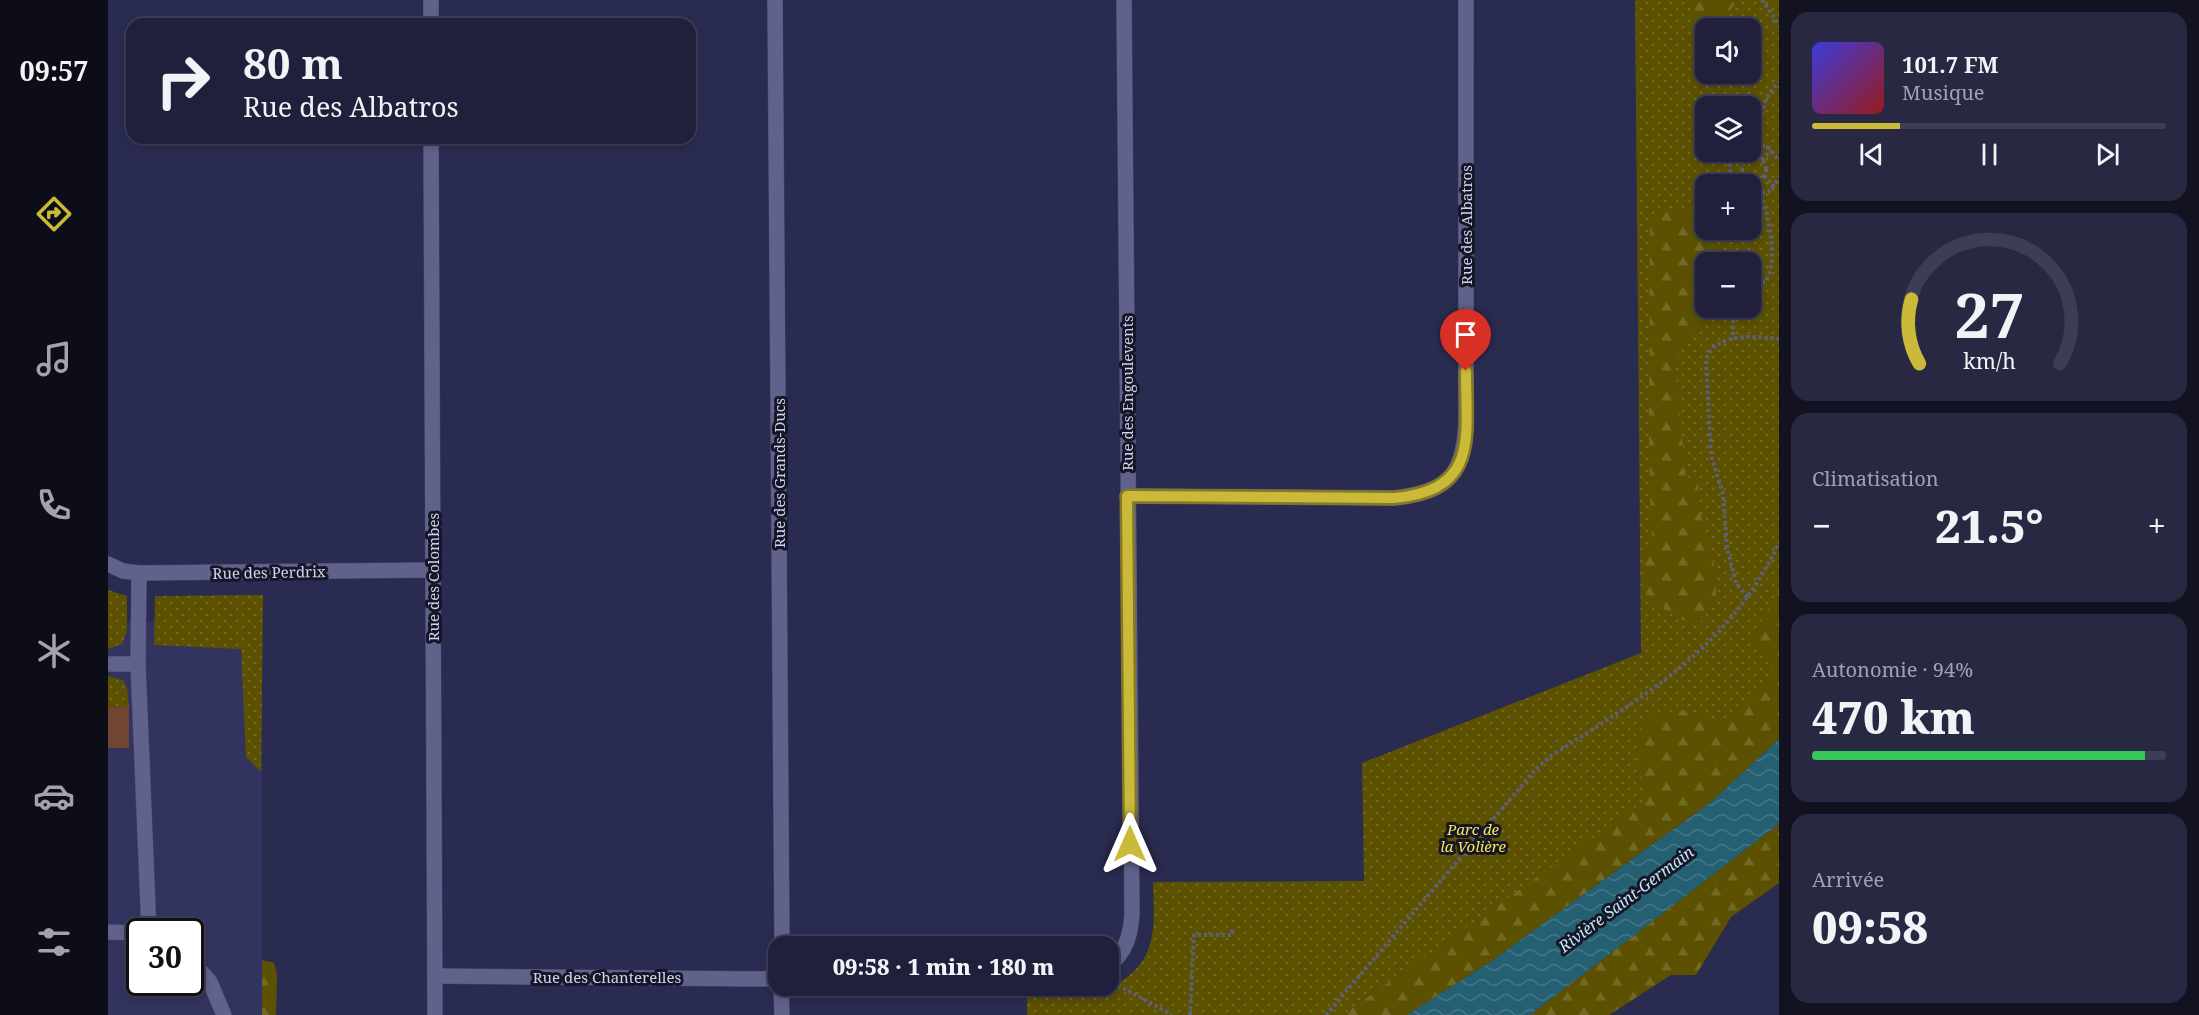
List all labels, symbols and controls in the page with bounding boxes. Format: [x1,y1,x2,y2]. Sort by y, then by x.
map controls [1695,18,1761,318]
button: sound [1695,18,1761,84]
text: 80 m [243,34,343,91]
icon: right [144,42,222,120]
text: 101.7 FM [1902,49,1999,79]
text: 09:57 [19,52,89,89]
text: Musique [1902,79,1985,106]
text: Rue des Albatros [243,88,459,125]
button: layers [1695,96,1761,162]
icon: previous [1855,138,1888,171]
icon: pause [1973,138,2006,171]
icon: next [2091,138,2124,171]
street label: Rue des Albatros [1456,165,1476,285]
button: + [1695,174,1761,240]
icon: directions [33,193,75,235]
button: − [1695,252,1761,318]
text: 27 [1954,271,2024,356]
pin [1440,309,1491,371]
street label: Rue des Engoulevents [1117,315,1137,471]
icon: arrive [1449,318,1482,351]
icon: music [33,338,75,380]
text: km/h [1963,346,2016,375]
street label: Rue des Grands-Ducs [769,398,789,548]
text: Climatisation [1812,465,1939,492]
icon: phone [33,484,75,526]
text: 21.5° [1935,495,2044,556]
text: − [1812,503,1831,548]
text: + [2148,503,2166,548]
street label: Rue des Colombes [423,513,443,641]
street label: Rue des Perdrix [212,561,326,583]
icon: climate [33,630,75,672]
text: Autonomie · 94% [1812,656,1973,683]
text: 470 km [1812,686,1975,747]
icon: car [33,775,75,817]
position arrow [1098,812,1162,876]
park label: Parc de la Volière [1440,819,1506,856]
water label: Rivière Saint-Germain [1553,841,1699,958]
text: Arrivée [1812,866,1884,893]
text: 09:58 [1812,896,1928,957]
speed limit sign: 30 [126,918,204,996]
icon: filters [33,921,75,963]
text: 09:58 · 1 min · 180 m [833,951,1054,981]
street label: Rue des Chanterelles [533,967,682,987]

